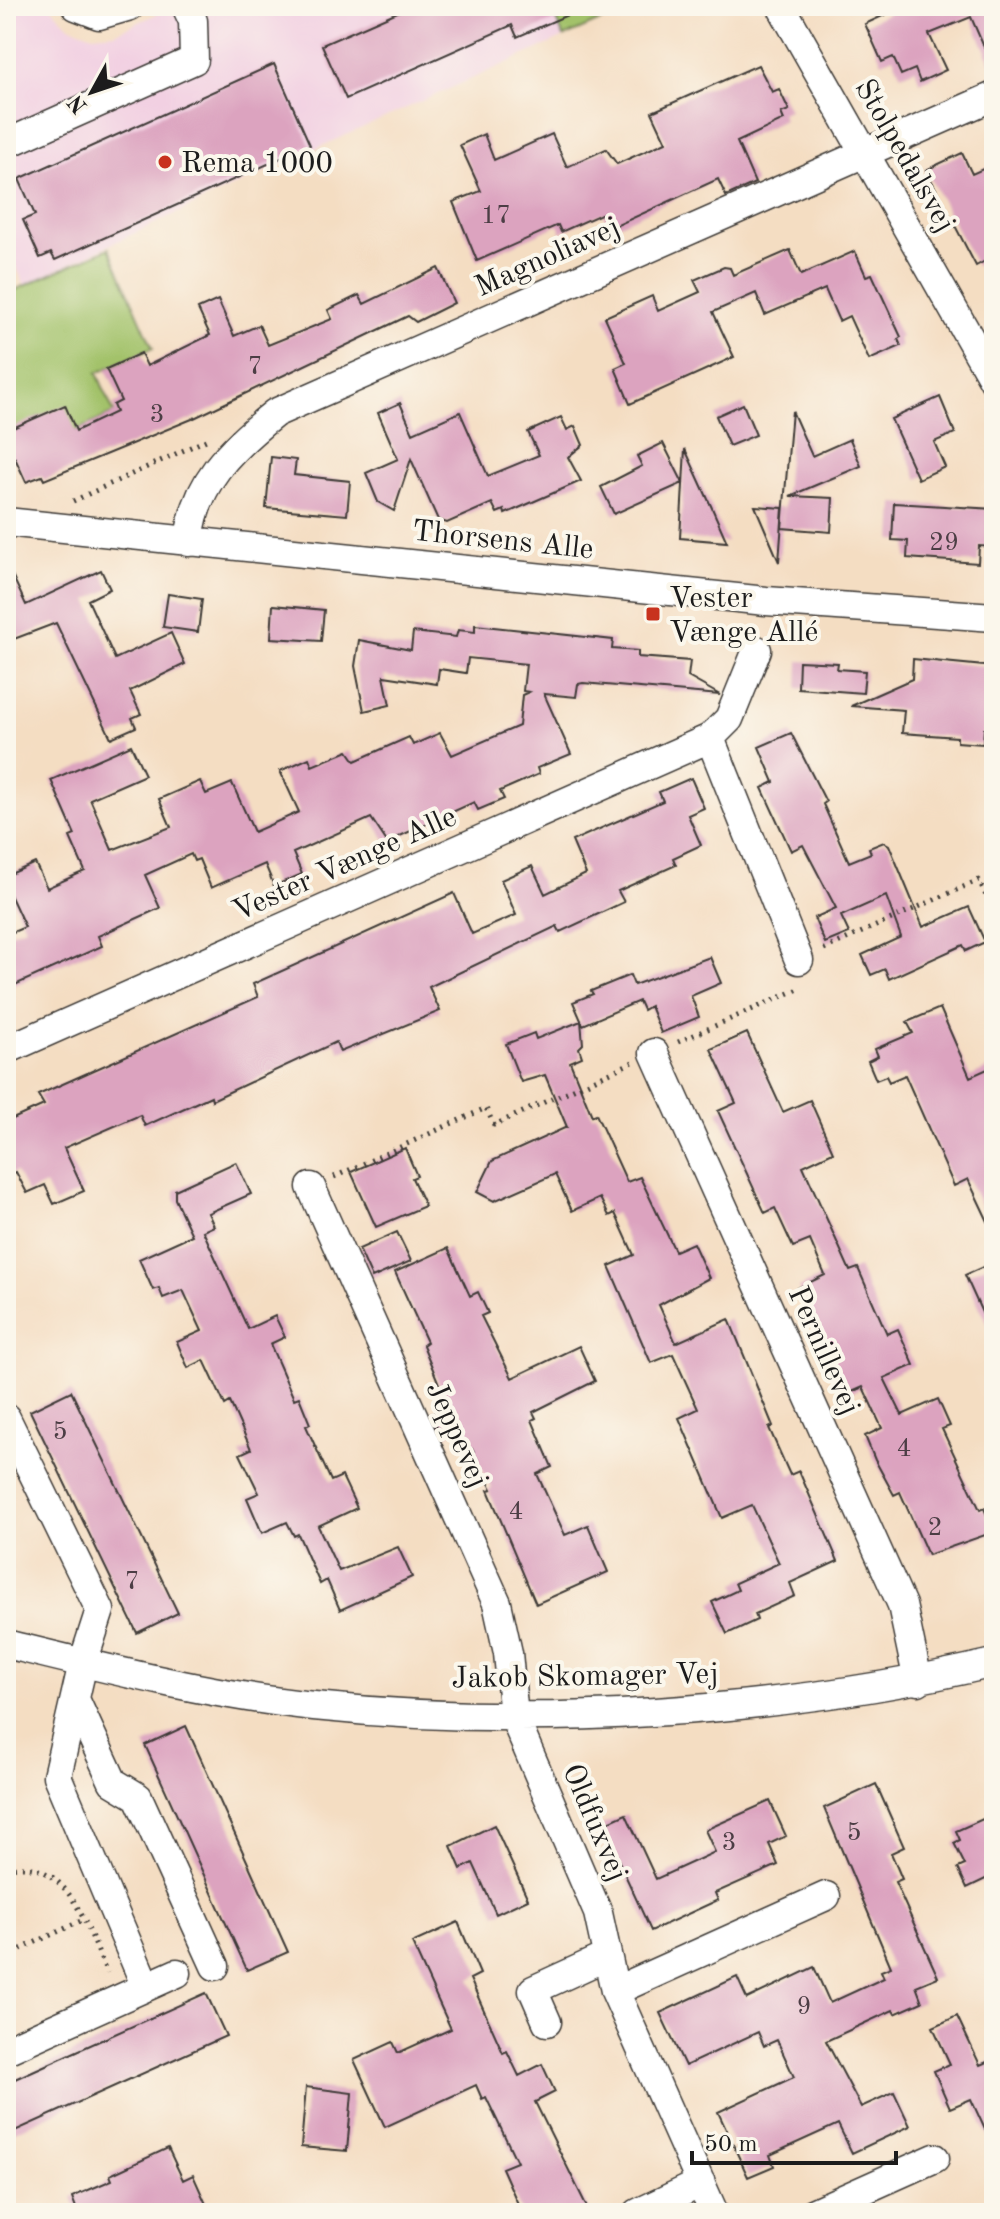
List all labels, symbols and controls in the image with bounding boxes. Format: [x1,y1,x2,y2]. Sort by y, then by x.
north arrow [52,52,132,132]
street label: Stolpedalsvej [849,75,960,237]
text: N [64,90,92,117]
place label: Rema 1000 [181,149,333,179]
marker: Rema 1000 [156,153,174,171]
house number: 17 [481,203,511,229]
street label: Magnoliavej [471,213,625,303]
house number: 7 [247,354,263,380]
house number: 3 [149,402,165,428]
street label: Thorsens Alle [411,517,595,565]
house number: 29 [929,530,959,556]
place label: Vester Vænge Allé [669,584,818,648]
marker: Vester Vænge Allé [644,605,662,623]
street label: Vester Vænge Alle [228,802,461,928]
street label: Pernillevej [782,1282,865,1420]
street label: Jeppevej [420,1377,493,1492]
house number: 5 [52,1419,68,1445]
house number: 4 [896,1436,912,1462]
house number: 4 [508,1499,524,1525]
house number: 2 [927,1515,943,1541]
house number: 7 [124,1569,140,1595]
street label: Jakob Skomager Vej [451,1660,719,1694]
street label: Oldfuxvej [556,1760,632,1886]
house number: 5 [846,1820,862,1846]
house number: 3 [721,1830,737,1856]
house number: 9 [796,1994,812,2020]
scale bar [692,2115,896,2165]
text: 50 m [704,2133,758,2157]

